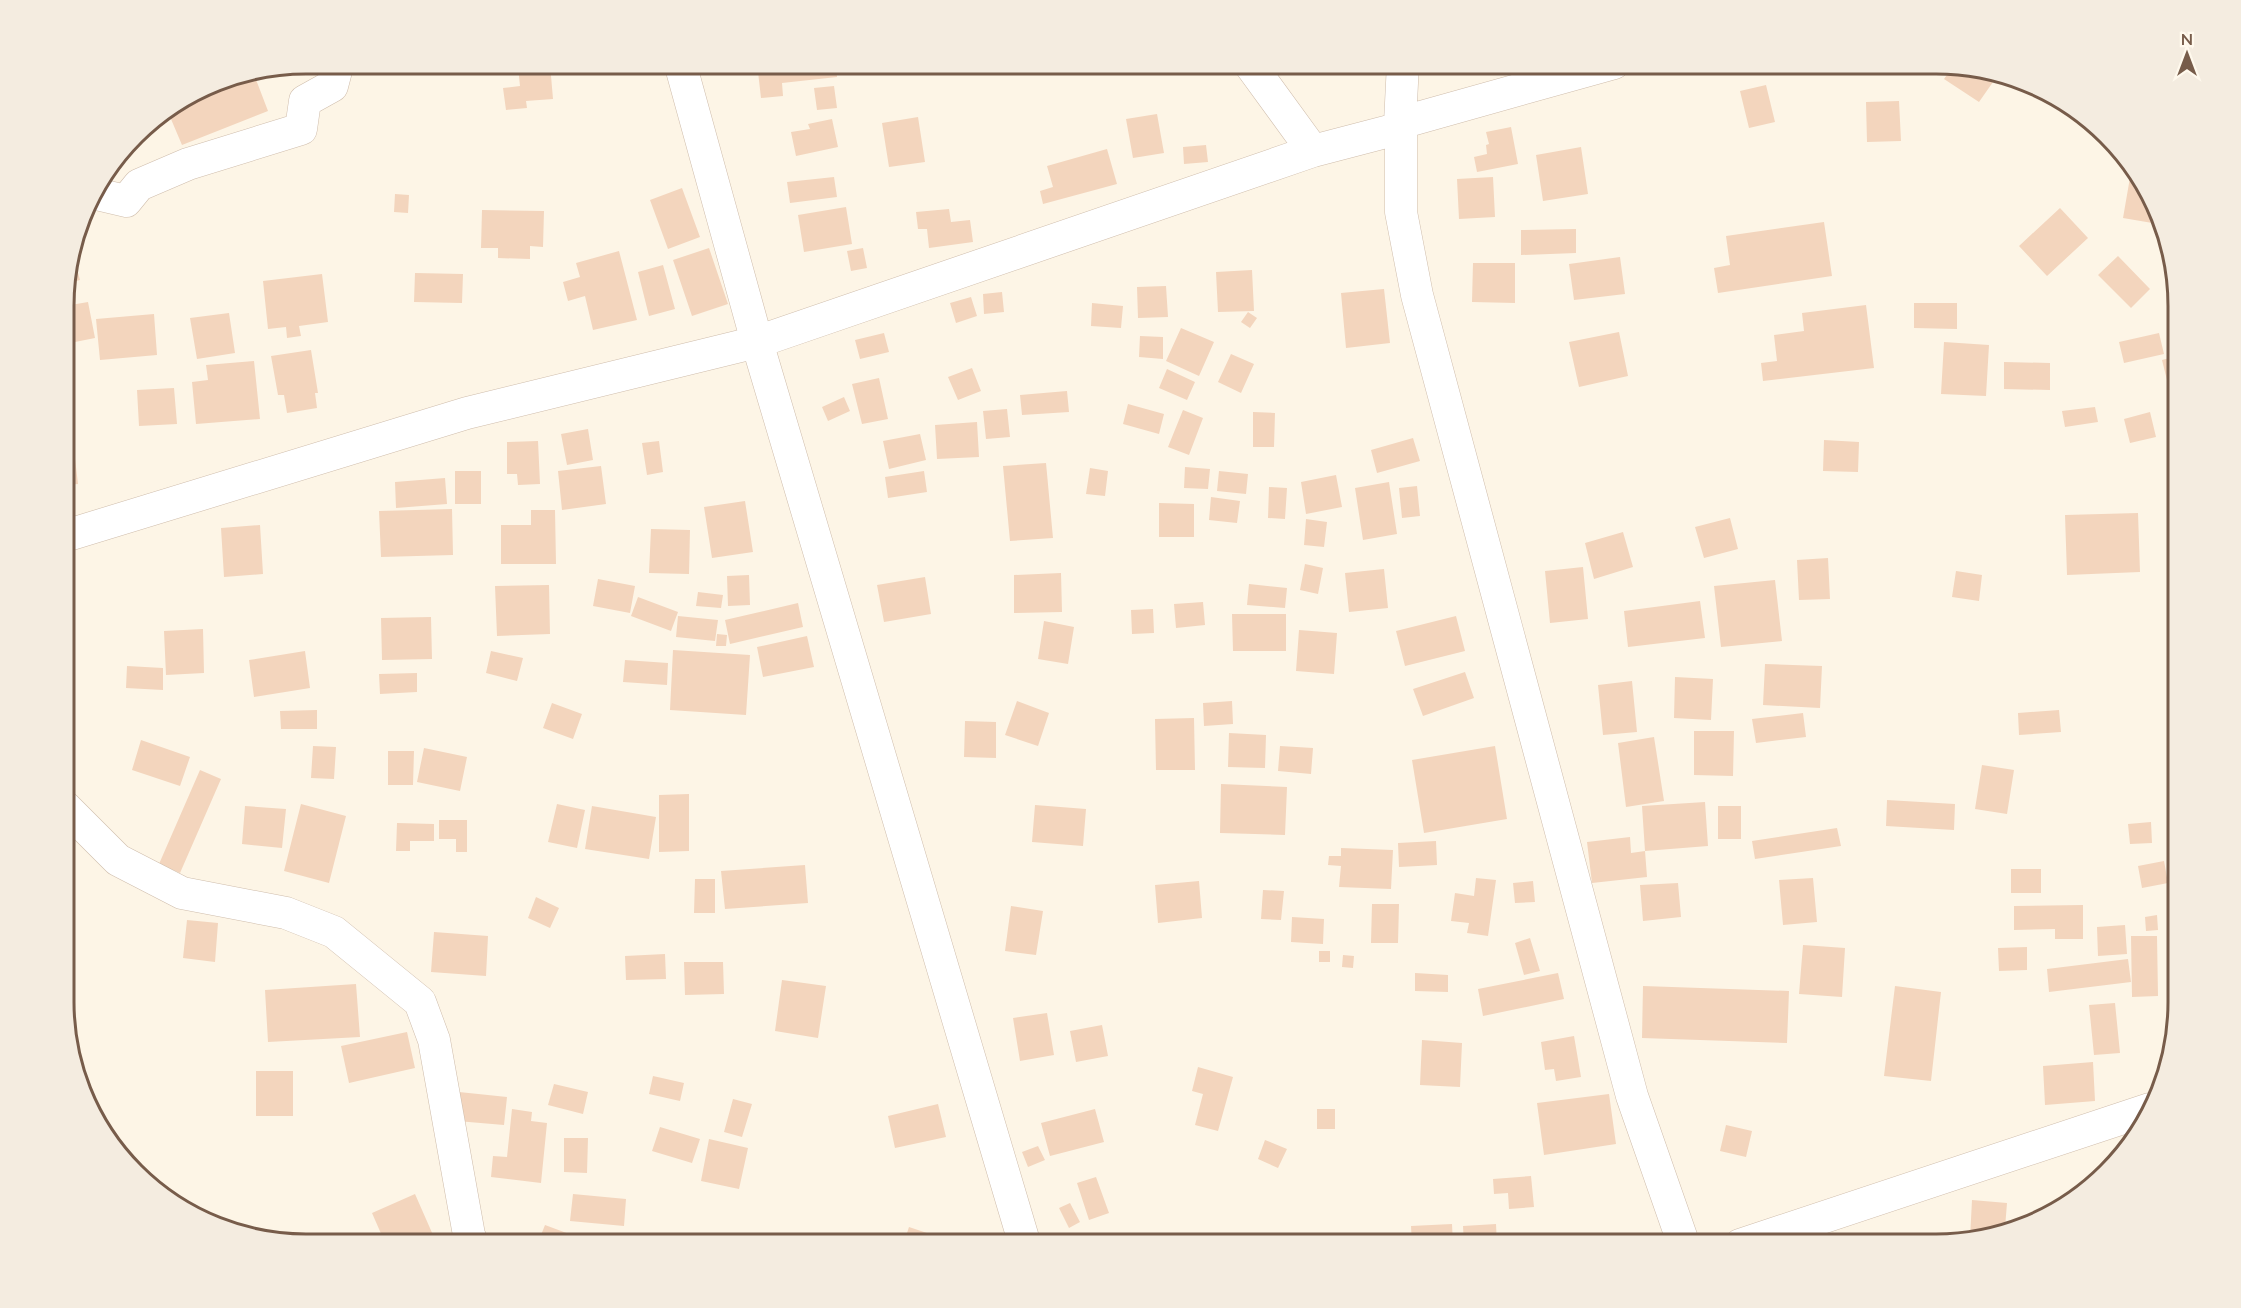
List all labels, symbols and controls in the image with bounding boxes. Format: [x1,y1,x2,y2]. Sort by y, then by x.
north arrow [2157,24,2217,84]
text: N [2181,29,2193,48]

